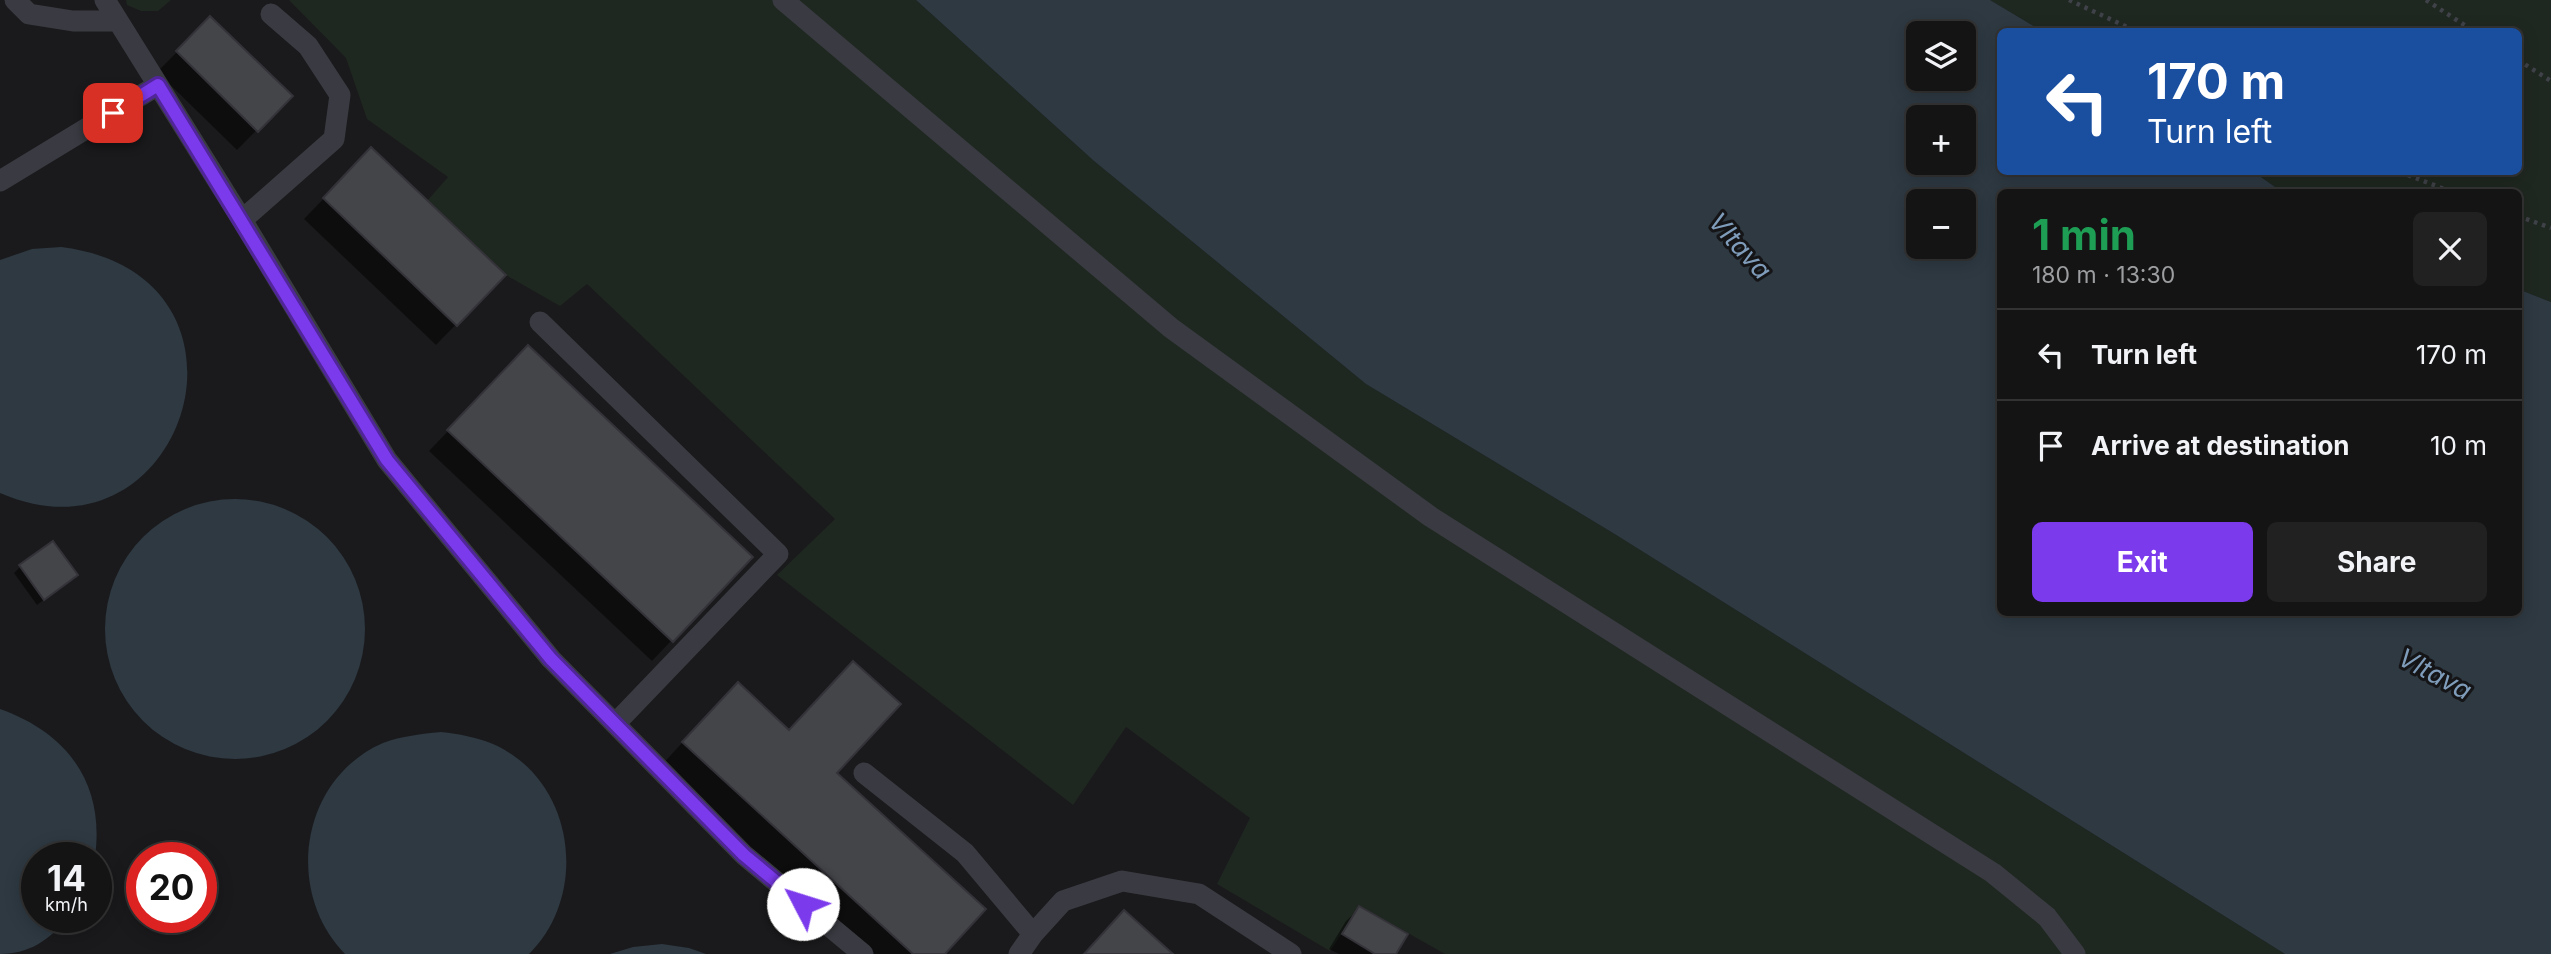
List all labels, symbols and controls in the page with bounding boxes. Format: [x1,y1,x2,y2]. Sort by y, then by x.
map controls [1906,21,1976,259]
button: layers [1906,21,1976,91]
text: 170 m [2147,52,2285,111]
icon: left [2032,56,2123,147]
pin [83,83,143,143]
icon: arrive [94,94,132,132]
button: + [1906,105,1976,175]
text: Turn left [2147,112,2272,151]
button: − [1906,189,1976,259]
water label: Vltava [1703,206,1778,285]
text: 1 min [2032,209,2136,260]
button: close [2413,212,2487,286]
text: 180 m · 13:30 [2032,261,2175,289]
icon: left [2032,336,2070,374]
text: Turn left [2091,339,2197,370]
text: 170 m [2416,339,2487,370]
icon: arrive [2032,427,2070,465]
text: Arrive at destination [2091,430,2350,461]
text: 10 m [2430,430,2487,461]
button: Exit [2032,522,2253,602]
button: Share [2267,522,2487,602]
water label: Vltava [2393,641,2477,706]
speed limit sign: 20 [126,842,217,933]
text: 14 [47,857,86,899]
position arrow [766,867,840,941]
text: km/h [45,894,88,915]

